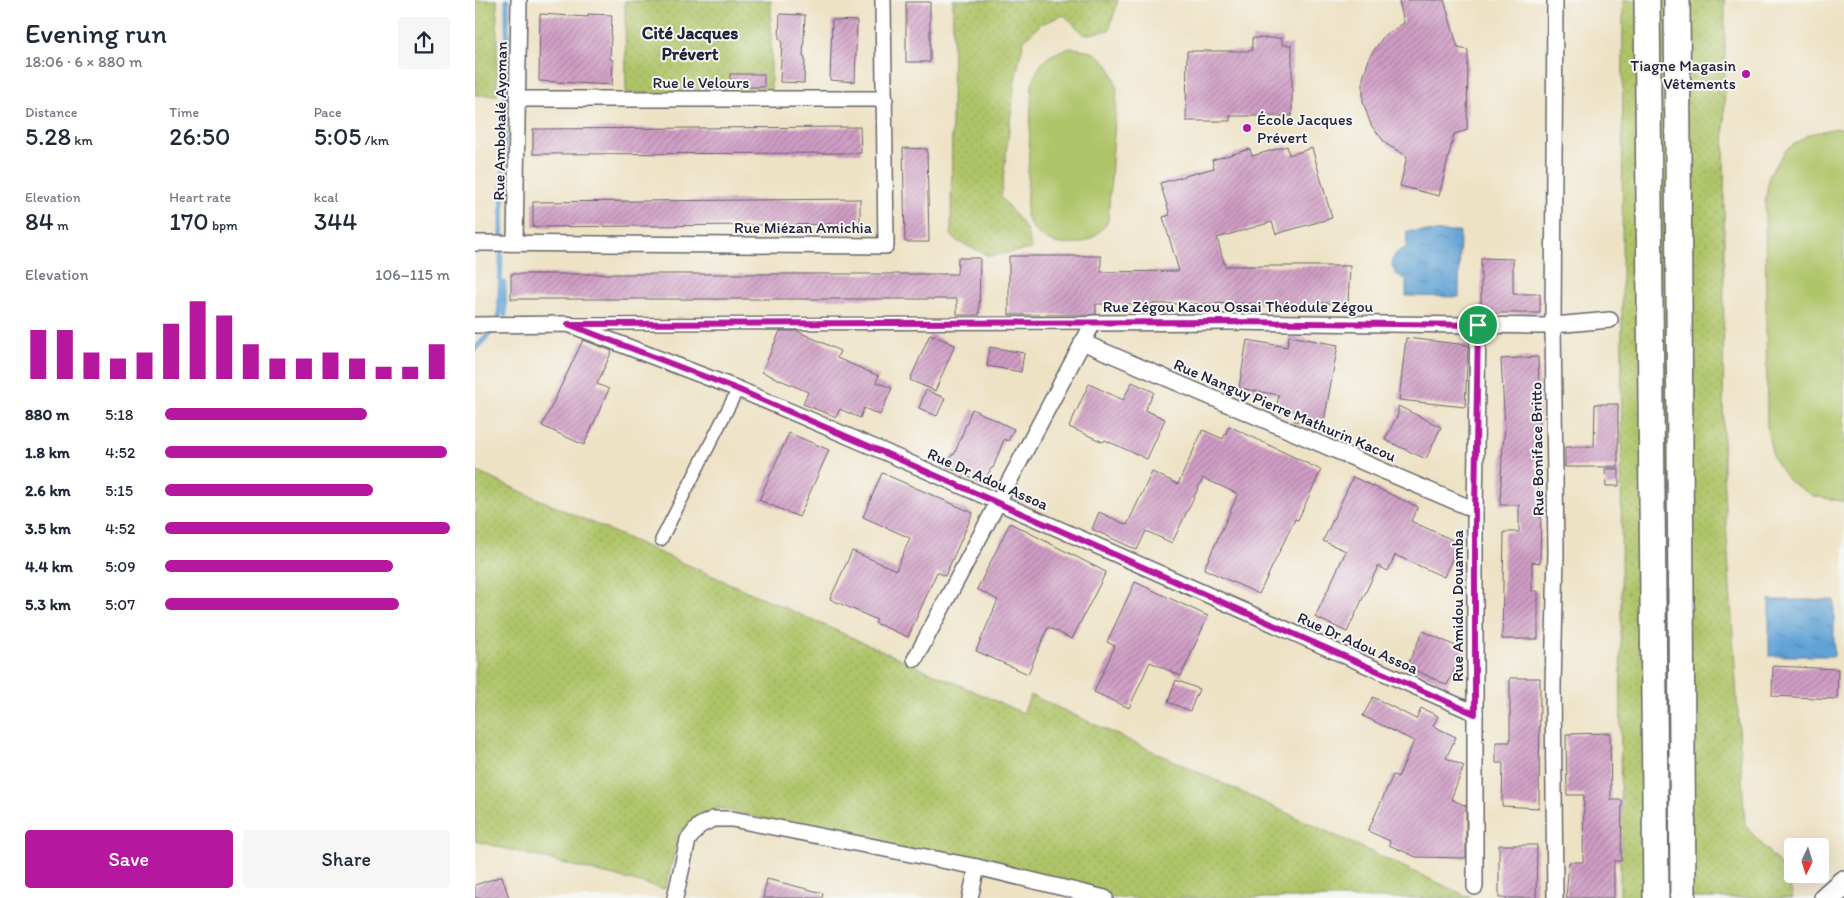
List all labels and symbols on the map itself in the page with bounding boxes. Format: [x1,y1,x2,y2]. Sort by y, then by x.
district label: Cité Jacques Prévert [642,22,738,65]
street label: Rue Ambohalé Ayoman [489,41,511,201]
place label: Tiagne Magasin Vêtements [1630,56,1736,93]
marker: Tiagne Magasin Vêtements [1740,68,1752,80]
street label: Rue le Velours [653,73,749,92]
place label: École Jacques Prévert [1257,110,1353,147]
marker: École Jacques Prévert [1241,122,1253,134]
street label: Rue Miézan Amichia [734,218,873,237]
street label: Rue Zégou Kacou Ossai Théodule Zégou [1103,297,1374,316]
pin [1457,304,1499,346]
street label: Rue Nanguy Pierre Mathurin Kacou [1171,354,1399,466]
street label: Rue Boniface Britto [1526,382,1548,516]
street label: Rue Dr Adou Assoa [925,444,1052,514]
street label: Rue Amidou Douamba [1448,529,1467,682]
street label: Rue Dr Adou Assoa [1295,608,1422,678]
north arrow [1784,838,1829,882]

